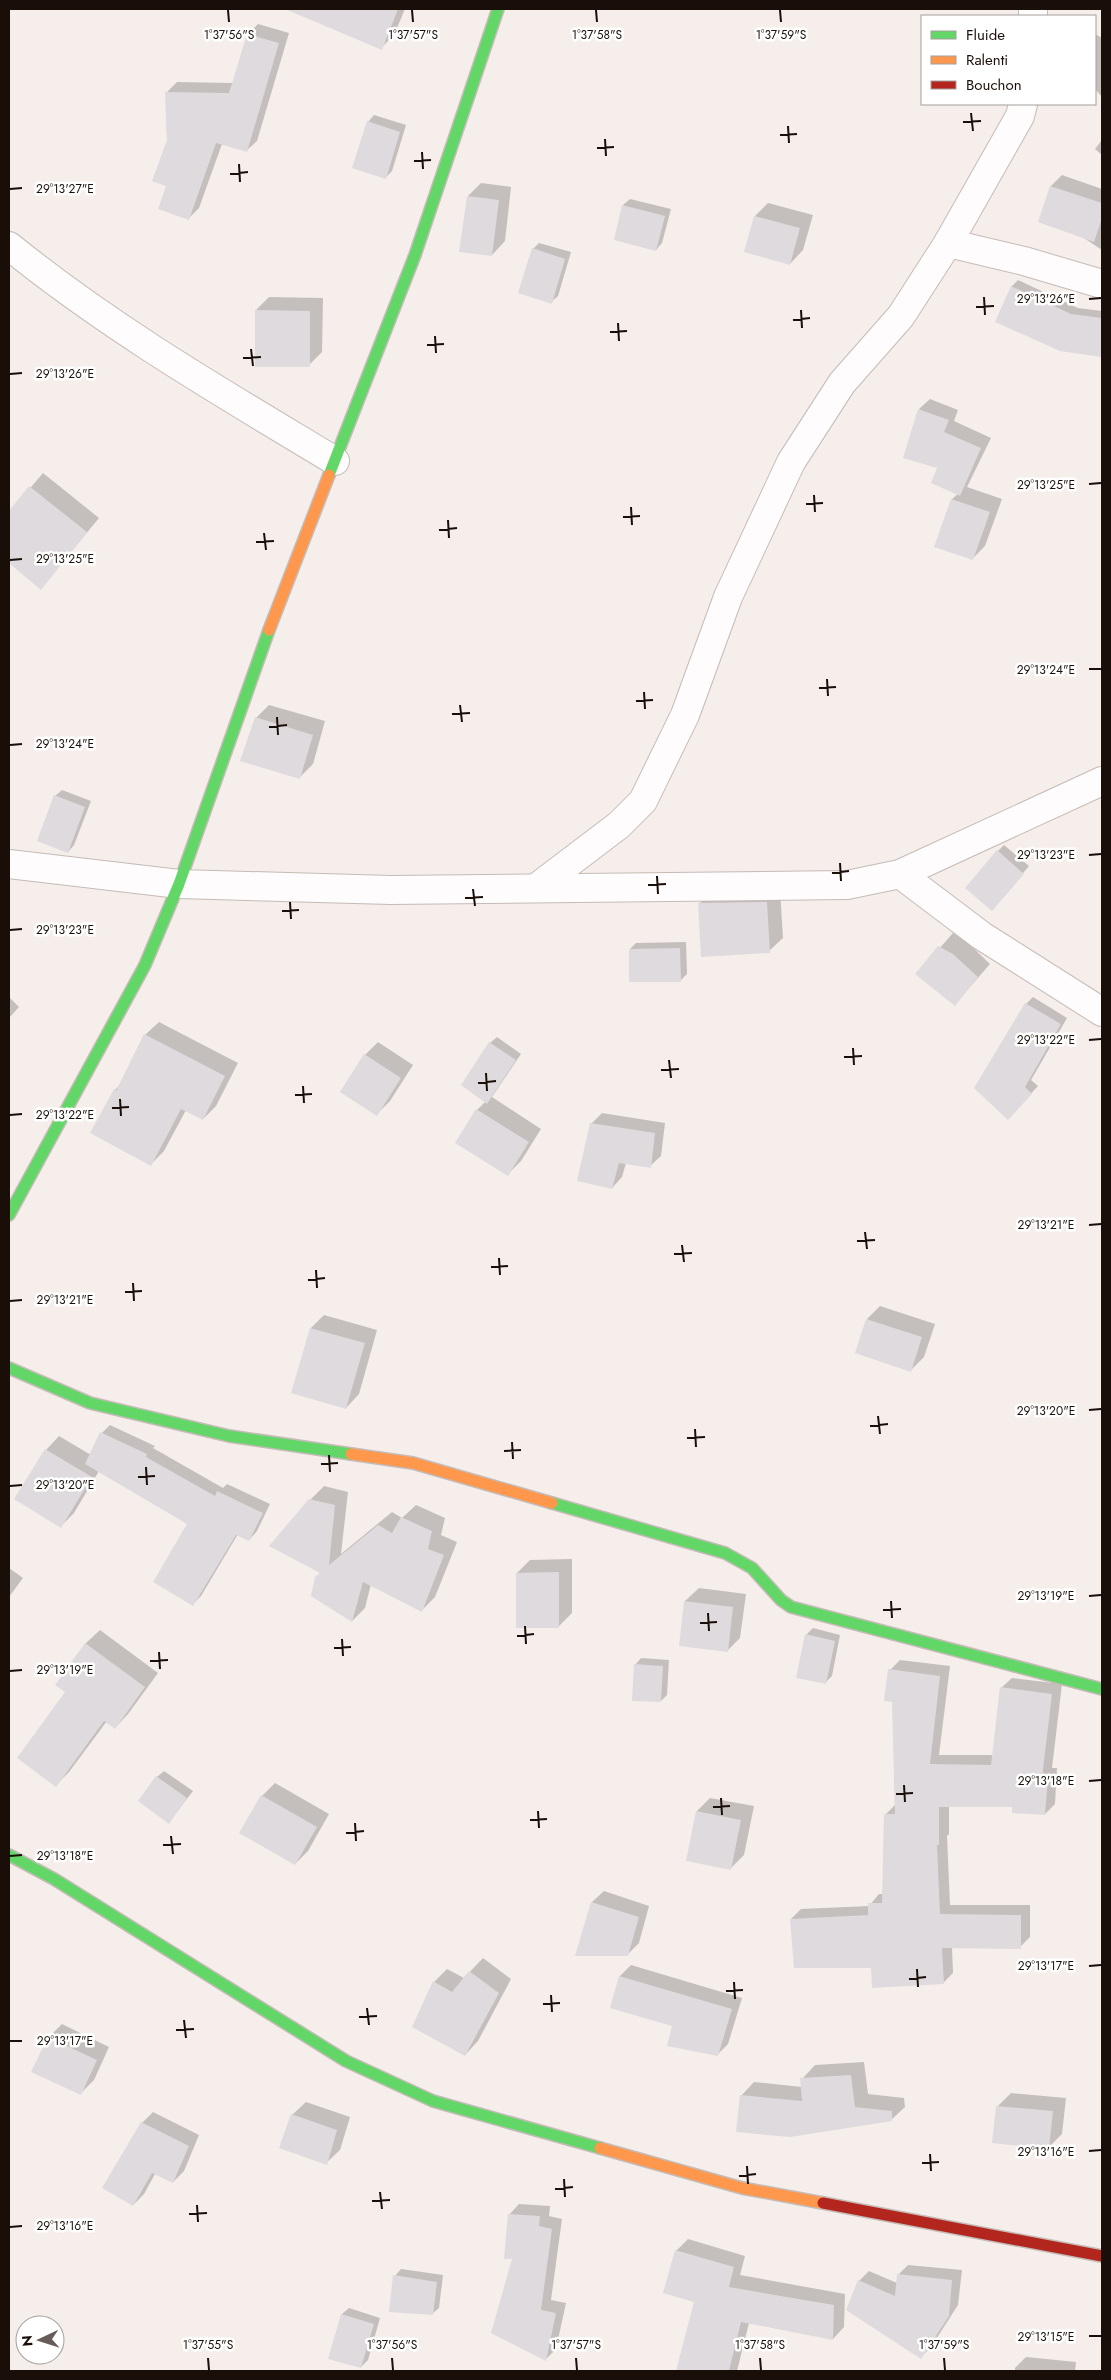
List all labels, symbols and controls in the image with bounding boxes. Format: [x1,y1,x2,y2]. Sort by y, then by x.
legend [921,15,1096,105]
text: Fluide [966,24,1005,46]
text: 1°37'56"S [204,26,255,44]
text: 1°37'57"S [388,26,438,44]
text: 1°37'58"S [572,26,623,44]
text: 1°37'59"S [756,26,807,44]
text: Ralenti [966,49,1008,71]
text: Bouchon [966,74,1022,96]
text: 29°13'27"E [36,180,94,198]
text: 29°13'26"E [1017,290,1075,308]
text: 29°13'26"E [36,365,94,383]
text: 29°13'25"E [1017,476,1075,494]
text: 29°13'25"E [36,550,94,568]
text: 29°13'24"E [1017,661,1075,679]
text: 29°13'24"E [36,735,94,753]
text: 29°13'23"E [1017,846,1075,864]
text: 29°13'23"E [36,921,94,939]
text: 29°13'22"E [1017,1031,1075,1049]
text: 29°13'22"E [36,1106,94,1124]
text: 29°13'21"E [1018,1216,1074,1234]
text: 29°13'21"E [37,1291,93,1309]
text: 29°13'20"E [1017,1402,1075,1420]
text: 29°13'20"E [36,1476,94,1494]
text: 29°13'19"E [1018,1587,1074,1605]
text: 29°13'19"E [37,1661,93,1679]
text: 29°13'18"E [1018,1772,1074,1790]
text: 29°13'18"E [37,1847,93,1865]
text: 29°13'17"E [1018,1957,1074,1975]
text: 29°13'17"E [37,2032,93,2050]
text: 29°13'16"E [1018,2143,1074,2161]
text: 29°13'16"E [37,2217,93,2235]
north arrow [15,2315,65,2365]
text: 29°13'15"E [1018,2328,1074,2346]
text: N [17,2335,37,2347]
text: 1°37'55"S [183,2336,234,2354]
text: 1°37'56"S [367,2336,418,2354]
text: 1°37'57"S [551,2336,601,2354]
text: 1°37'58"S [735,2336,786,2354]
text: 1°37'59"S [919,2336,970,2354]

